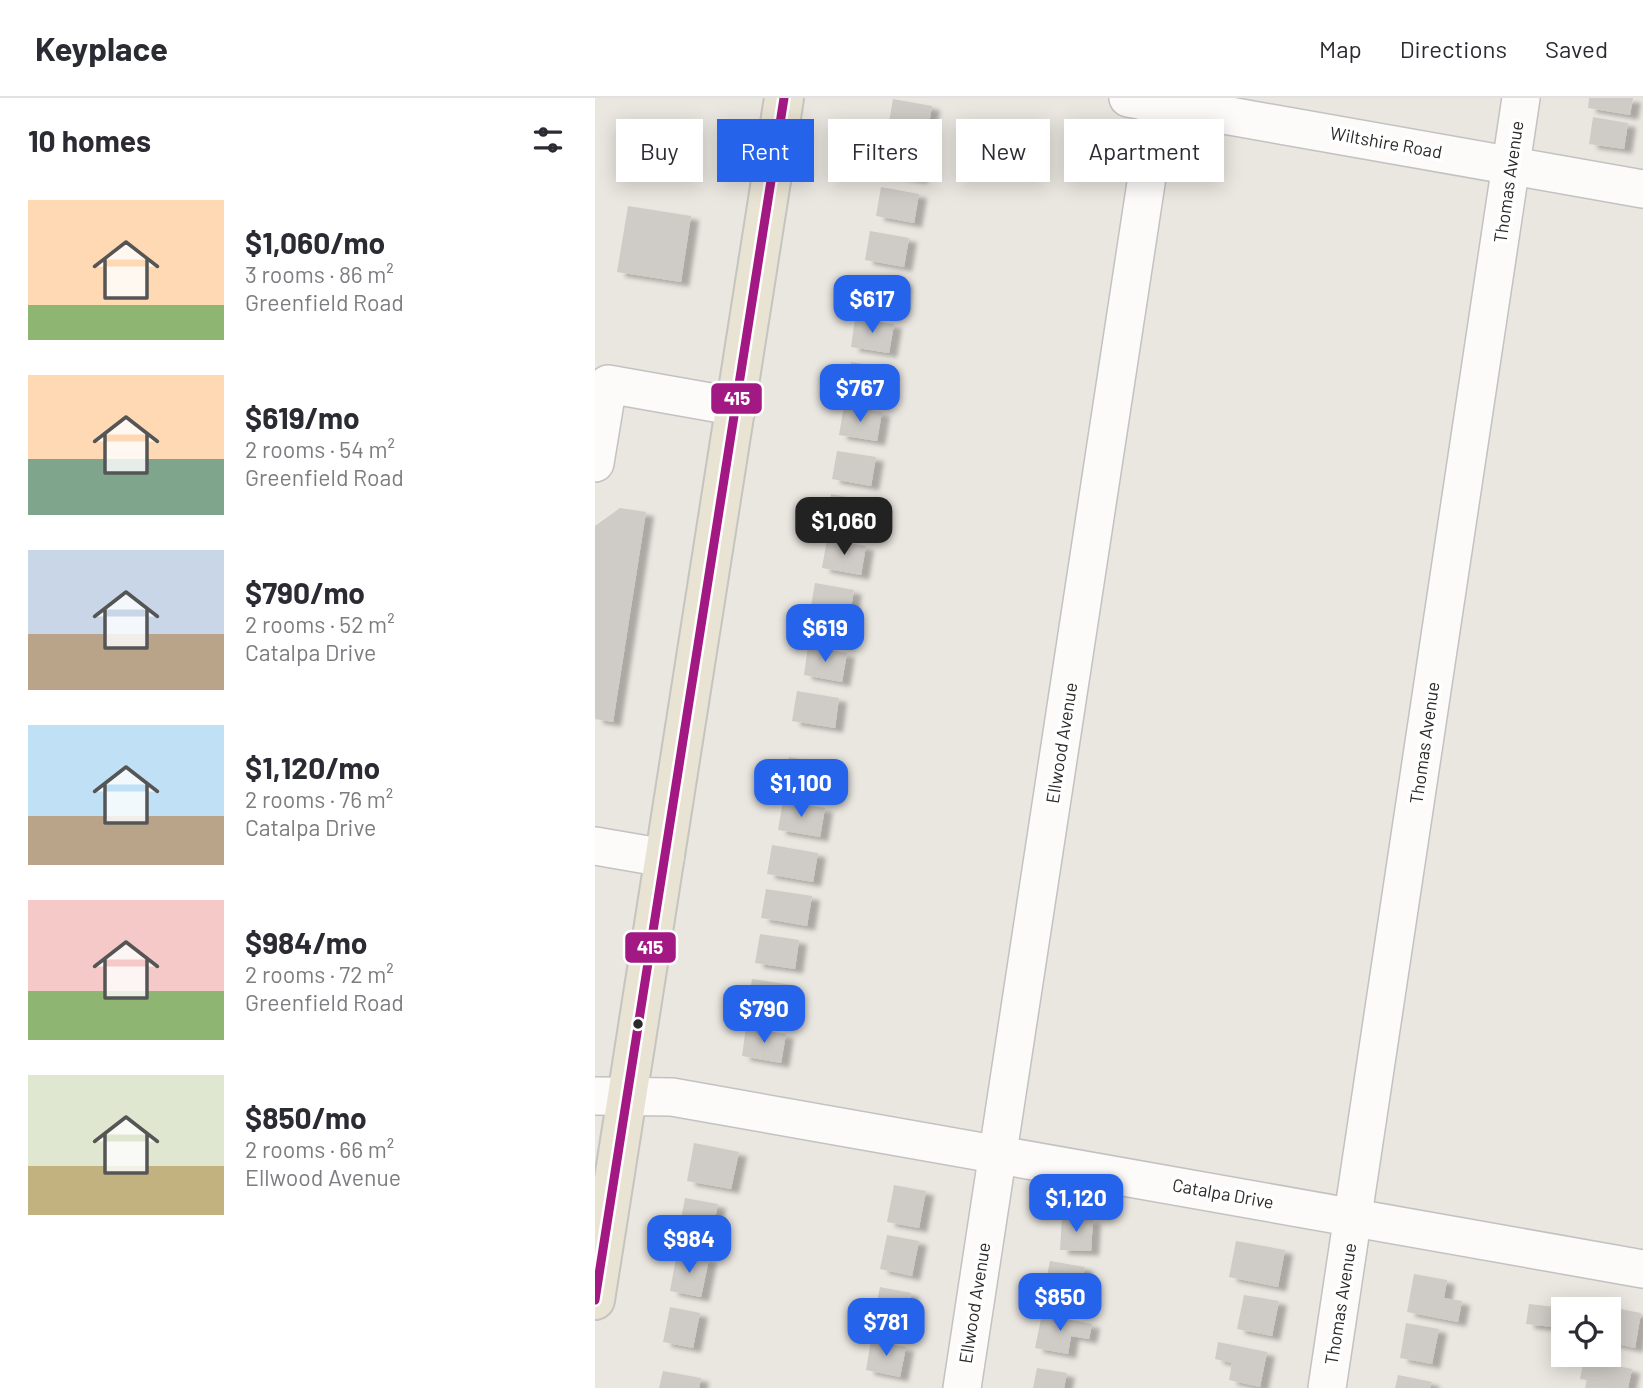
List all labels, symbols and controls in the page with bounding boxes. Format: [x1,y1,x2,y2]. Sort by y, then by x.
text: Keyplace [35,28,168,68]
text: Map [1319,34,1362,63]
text: Directions [1400,34,1507,63]
text: Saved [1545,34,1608,63]
chip: Buy [616,119,703,182]
chip: Rent [717,119,814,182]
chip: Filters [828,119,942,182]
chip: New [956,119,1050,182]
chip: Apartment [1064,119,1224,182]
street label: Thomas Avenue [1489,119,1527,244]
icon: filters [529,121,567,159]
street label: Wiltshire Road [1328,121,1444,163]
text: 10 homes [28,122,151,158]
text: $1,060/mo [245,224,385,260]
icon: home [84,228,168,312]
text: 3 rooms · 86 m² [245,260,394,288]
pin: $617 [831,275,913,335]
text: $617 [850,284,894,312]
text: Greenfield Road [245,288,404,316]
pin: $767 [819,364,901,424]
text: $767 [836,373,884,401]
line badge: 415 [710,382,763,415]
text: 415 [724,386,750,409]
text: $619/mo [245,399,360,435]
icon: home [84,403,168,487]
text: 2 rooms · 54 m² [245,435,395,463]
text: Greenfield Road [245,463,404,491]
pin: $1,060 [787,498,901,557]
text: $1,060 [811,506,877,534]
text: $790/mo [245,574,365,610]
icon: home [84,578,168,662]
pin: $619 [784,604,866,664]
text: 2 rooms · 52 m² [245,610,395,638]
text: $619 [802,613,848,641]
text: Catalpa Drive [245,638,376,666]
street label: Thomas Avenue [1405,680,1443,805]
street label: Ellwood Avenue [1041,681,1081,805]
text: $1,120/mo [245,749,380,785]
icon: home [84,753,168,837]
pin: $1,100 [744,760,858,819]
text: $1,100 [770,768,832,796]
text: 2 rooms · 76 m² [245,785,393,813]
text: Catalpa Drive [245,813,376,841]
text: $984/mo [245,924,367,960]
icon: home [84,928,168,1012]
line badge: 415 [624,931,677,964]
text: 415 [637,935,663,958]
text: 2 rooms · 72 m² [245,960,394,988]
pin: $790 [723,986,805,1045]
text: Greenfield Road [245,988,404,1016]
text: $790 [739,994,789,1022]
unlabelled marker [631,1017,645,1031]
text: $850/mo [245,1099,367,1135]
icon: home [84,1103,168,1187]
text: 2 rooms · 66 m² [245,1135,394,1163]
text: Ellwood Avenue [245,1163,401,1191]
street label: Catalpa Drive [1171,1173,1276,1213]
pin: $1,120 [1019,1174,1133,1234]
text: $1,120 [1045,1183,1107,1211]
pin: $984 [648,1216,730,1275]
text: $984 [663,1224,715,1252]
street label: Ellwood Avenue [954,1241,994,1365]
street label: Thomas Avenue [1320,1241,1361,1366]
pin: $850 [1019,1274,1101,1333]
text: $850 [1034,1282,1086,1310]
map controls [1551,1297,1621,1367]
button: locate [1551,1297,1621,1367]
pin: $781 [845,1298,927,1358]
text: $781 [864,1307,908,1335]

